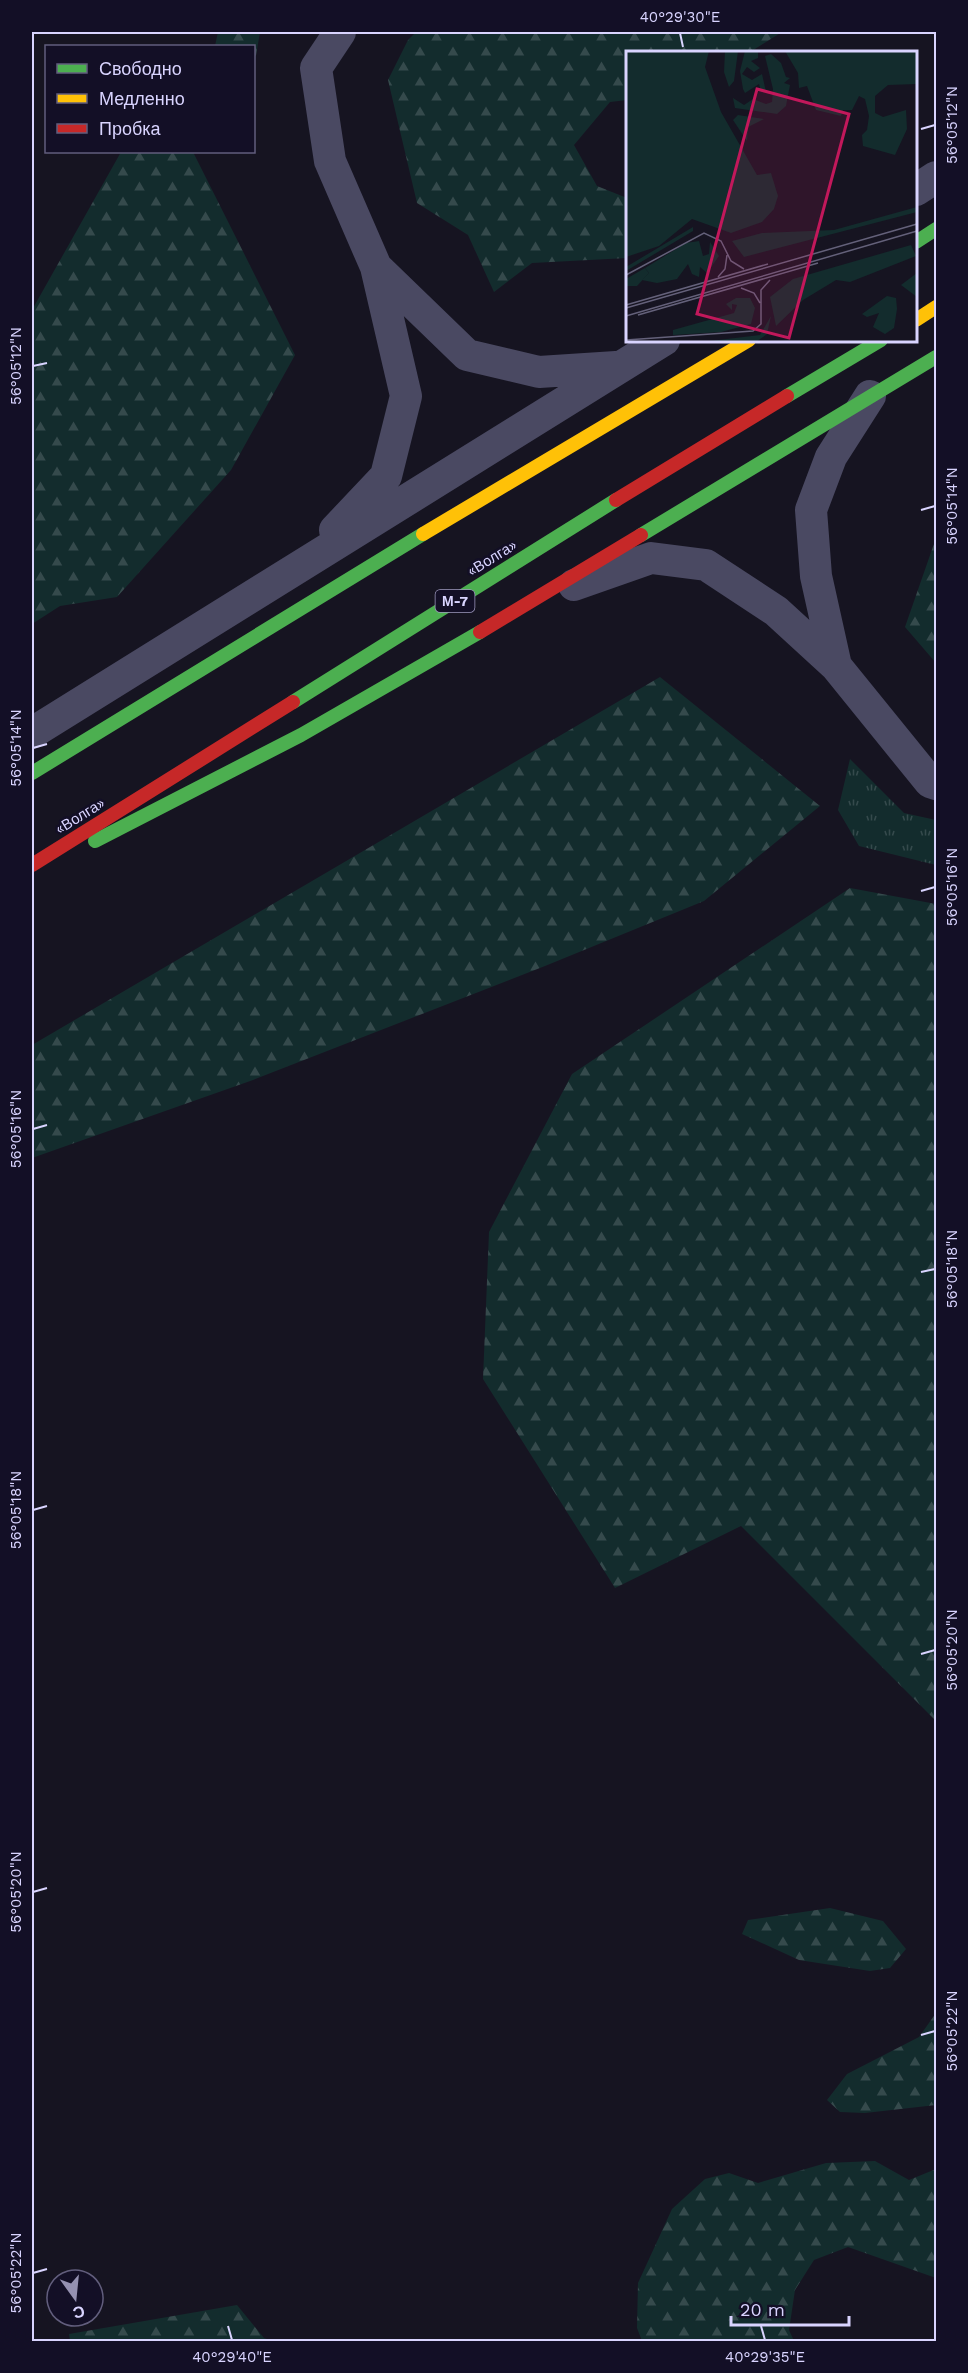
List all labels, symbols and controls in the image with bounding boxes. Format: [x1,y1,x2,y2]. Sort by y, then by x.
text: 40°29'30"E [640,8,720,26]
legend [45,45,255,153]
inset map [626,51,917,342]
text: Свободно [99,58,182,79]
text: 56°05'12"N [943,86,961,164]
text: Медленно [99,88,185,109]
text: Пробка [99,118,162,139]
text: 56°05'12"N [7,327,25,405]
text: 56°05'14"N [943,467,961,545]
street label: «Волга» [464,536,520,580]
road number: М-7 [436,590,474,612]
text: 56°05'14"N [7,709,25,787]
street label: «Волга» [52,794,108,838]
text: 56°05'16"N [943,848,961,926]
text: 56°05'16"N [7,1090,25,1168]
text: 56°05'18"N [943,1230,961,1308]
text: 56°05'18"N [7,1471,25,1549]
text: 56°05'20"N [943,1609,961,1691]
text: 56°05'20"N [7,1851,25,1933]
text: 56°05'22"N [943,1991,961,2071]
text: 56°05'22"N [7,2233,25,2313]
north arrow [45,2268,105,2328]
scale bar [731,2289,850,2327]
text: 20 m [740,2299,785,2320]
text: С [70,2301,87,2323]
text: 40°29'40"E [192,2348,272,2366]
text: 40°29'35"E [725,2348,805,2366]

